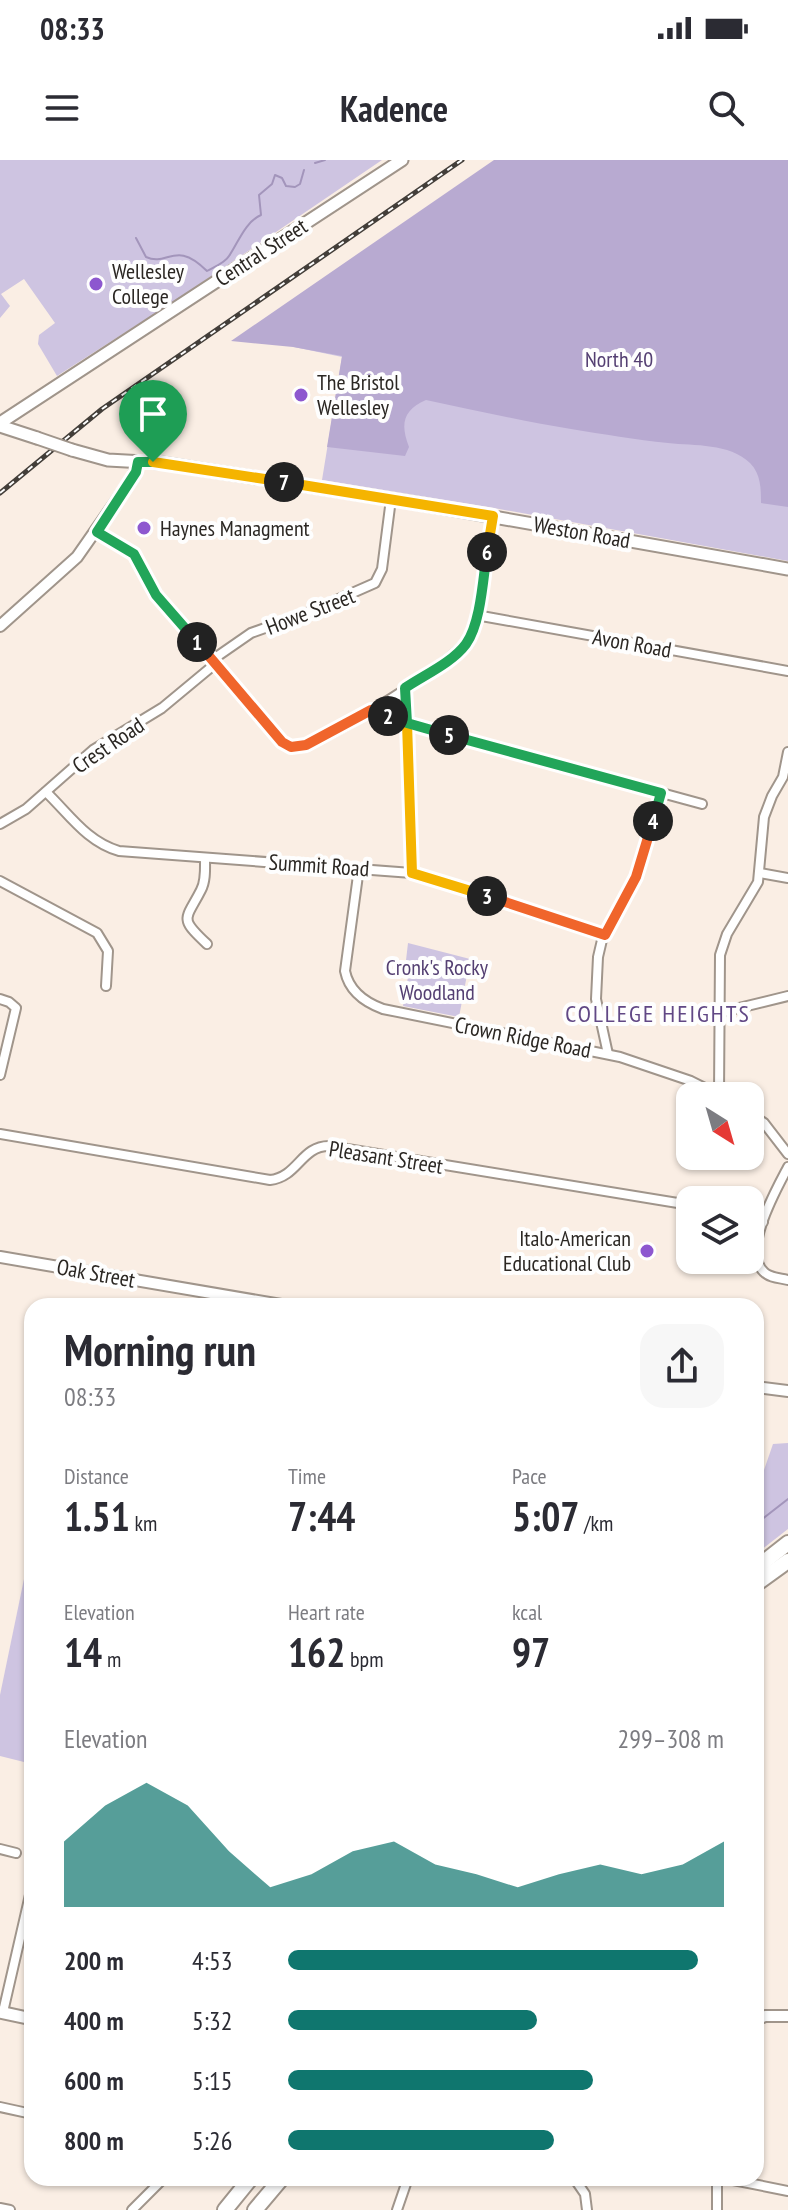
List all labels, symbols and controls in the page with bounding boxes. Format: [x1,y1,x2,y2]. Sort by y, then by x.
text: 08:33 [40,9,105,48]
text: Kadence [340,85,448,132]
icon: menu [40,86,84,130]
icon: search [704,86,748,130]
street label: Central Street [210,212,312,292]
place label: Wellesley College [112,257,185,310]
marker: Wellesley College [87,275,105,293]
park label: North 40 [585,345,653,373]
place label: The Bristol Wellesley [317,368,400,421]
pin [119,380,187,462]
marker: The Bristol Wellesley [292,386,310,404]
icon: arrive [131,392,175,436]
pin: 7 [264,462,304,502]
text: 7 [279,468,289,496]
street label: Weston Road [531,510,633,554]
place label: Haynes Managment [160,514,310,542]
marker: Haynes Managment [135,519,153,537]
pin: 6 [467,532,507,572]
text: 6 [482,538,492,566]
street label: Howe Street [261,581,359,641]
pin: 1 [177,622,217,662]
street label: Avon Road [590,622,674,664]
text: 1 [192,628,202,656]
pin: 2 [368,696,408,736]
text: 2 [383,702,393,730]
street label: Crest Road [67,711,149,779]
pin: 5 [429,715,469,755]
text: 5 [444,721,454,749]
pin: 4 [633,801,673,841]
text: 4 [648,807,658,835]
street label: Summit Road [268,848,370,882]
pin: 3 [467,876,507,916]
text: 3 [482,882,492,910]
park label: Cronk's Rocky Woodland [386,953,489,1006]
district label: COLLEGE HEIGHTS [565,998,751,1029]
street label: Crown Ridge Road [453,1010,593,1064]
north arrow [676,1082,764,1170]
map controls [676,1082,764,1274]
street label: Pleasant Street [327,1134,445,1180]
button: layers [676,1186,764,1274]
place label: Italo-American Educational Club [503,1224,631,1277]
marker: Italo-American Educational Club [638,1242,656,1260]
street label: Oak Street [55,1252,137,1294]
text: Morning run [64,1321,256,1378]
button: share [640,1324,724,1408]
text: 08:33 [64,1380,116,1413]
text: Distance [64,1462,129,1490]
text: Time [288,1462,326,1490]
text: Pace [512,1462,547,1490]
text: 1.51 [64,1490,130,1542]
text: 7:44 [288,1490,355,1542]
text: 5:07 [512,1490,579,1542]
text: km [130,1509,157,1537]
text: /km [579,1509,613,1537]
text: Elevation [64,1598,135,1626]
text: Heart rate [288,1598,365,1626]
text: kcal [512,1598,542,1626]
text: 14 [64,1626,102,1678]
text: 162 [288,1626,345,1678]
text: 97 [512,1626,550,1678]
text: m [102,1645,121,1673]
text: bpm [345,1645,383,1673]
text: Elevation [64,1722,147,1755]
text: 299–308 m [618,1722,724,1755]
text: 200 m [64,1944,124,1977]
text: 4:53 [192,1944,232,1977]
text: 400 m [64,2004,124,2037]
text: 5:32 [192,2004,232,2037]
text: 600 m [64,2064,124,2097]
text: 5:15 [192,2064,232,2097]
text: 800 m [64,2124,124,2157]
text: 5:26 [192,2124,232,2157]

